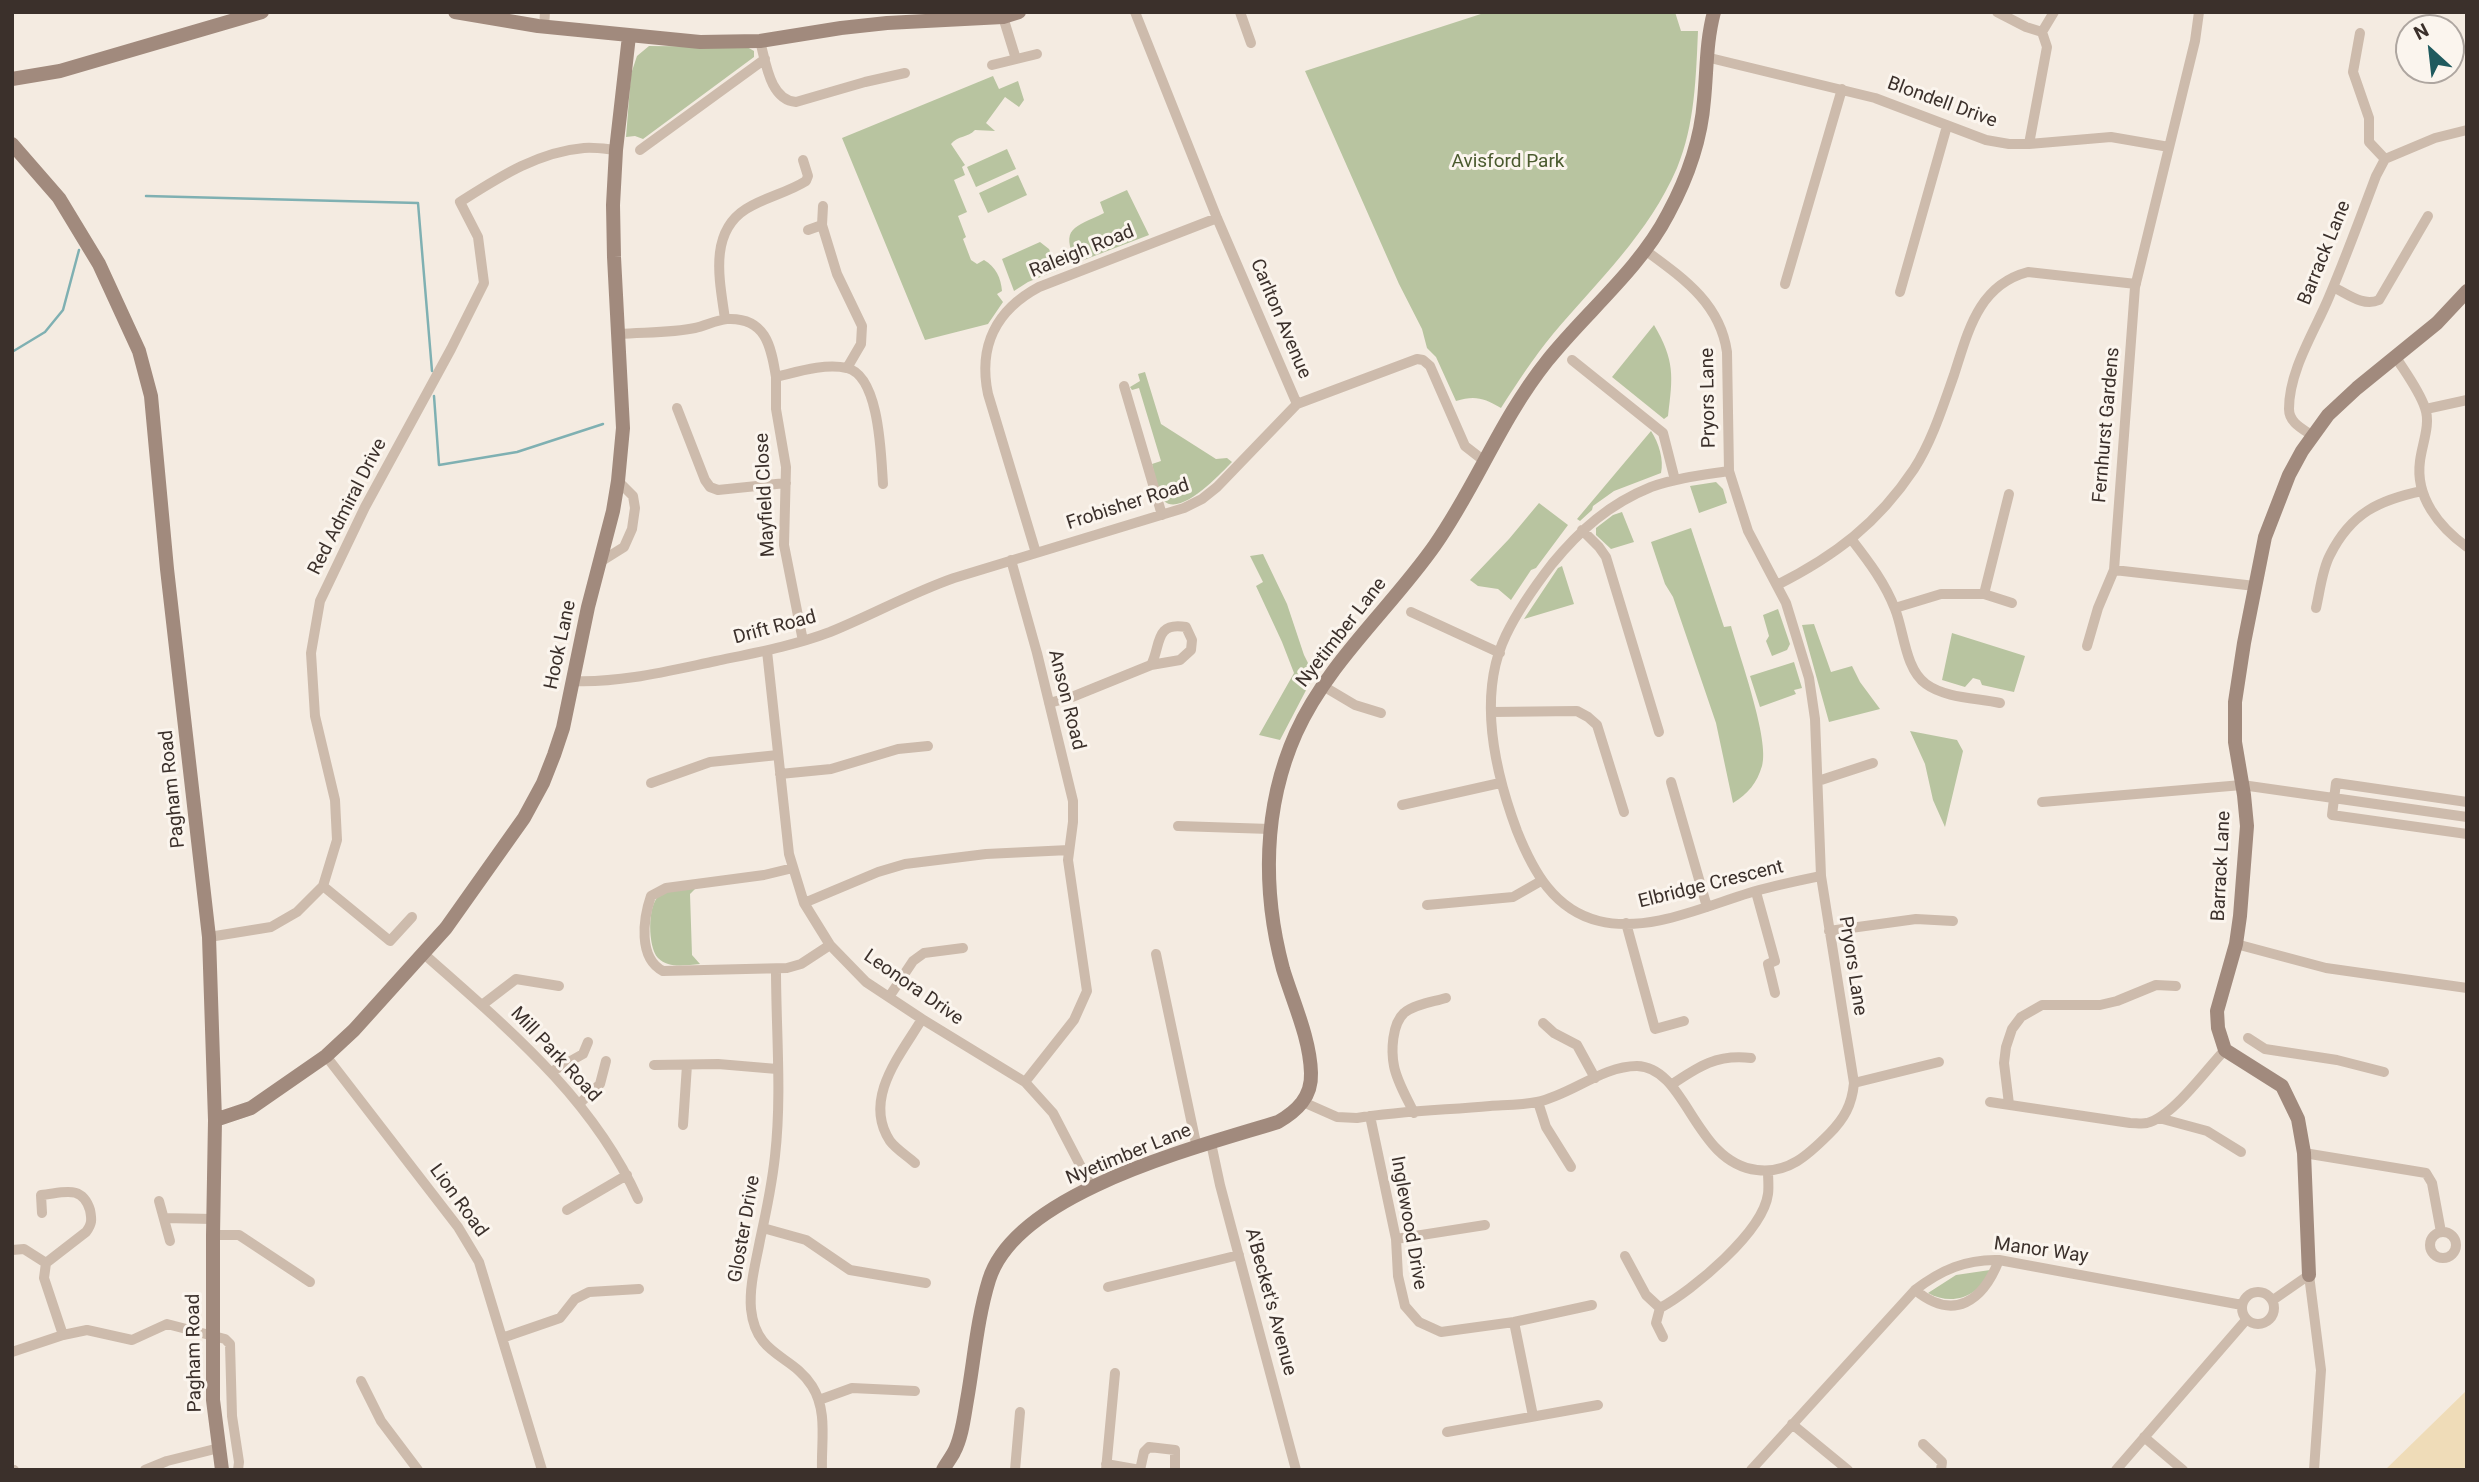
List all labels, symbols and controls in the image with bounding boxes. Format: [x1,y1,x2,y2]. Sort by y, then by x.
north arrow [2395,14,2465,84]
text: N [2410,18,2432,45]
street label: Blondell Drive [1884,73,2000,133]
park label: Avisford Park [1452,151,1564,173]
street label: Barrack Lane [2294,198,2356,308]
street label: Raleigh Road [1026,221,1138,283]
street label: Carlton Avenue [1245,256,1315,382]
street label: Fernhurst Gardens [2089,346,2125,504]
street label: Pryors Lane [1697,348,1721,448]
street label: Mayfield Close [751,432,781,558]
street label: Red Admiral Drive [304,435,392,579]
street label: Frobisher Road [1064,474,1192,536]
street label: Nyetimber Lane [1292,574,1392,692]
street label: Hook Lane [540,598,582,692]
street label: Drift Road [731,606,819,650]
street label: Anson Road [1043,648,1089,752]
street label: Pagham Road [155,729,191,849]
street label: Barrack Lane [2208,810,2236,922]
street label: Elbridge Crescent [1636,856,1786,914]
street label: Pryors Lane [1833,915,1871,1017]
street label: Leonora Drive [859,945,967,1031]
street label: Mill Park Road [505,1003,605,1107]
street label: Nyetimber Lane [1063,1120,1195,1190]
street label: Inglewood Drive [1385,1155,1431,1291]
street label: Lion Road [424,1160,492,1242]
street label: Gloster Drive [724,1174,766,1284]
street label: A'Becket's Avenue [1239,1226,1301,1378]
street label: Manor Way [1992,1233,2090,1269]
street label: Pagham Road [183,1293,207,1413]

